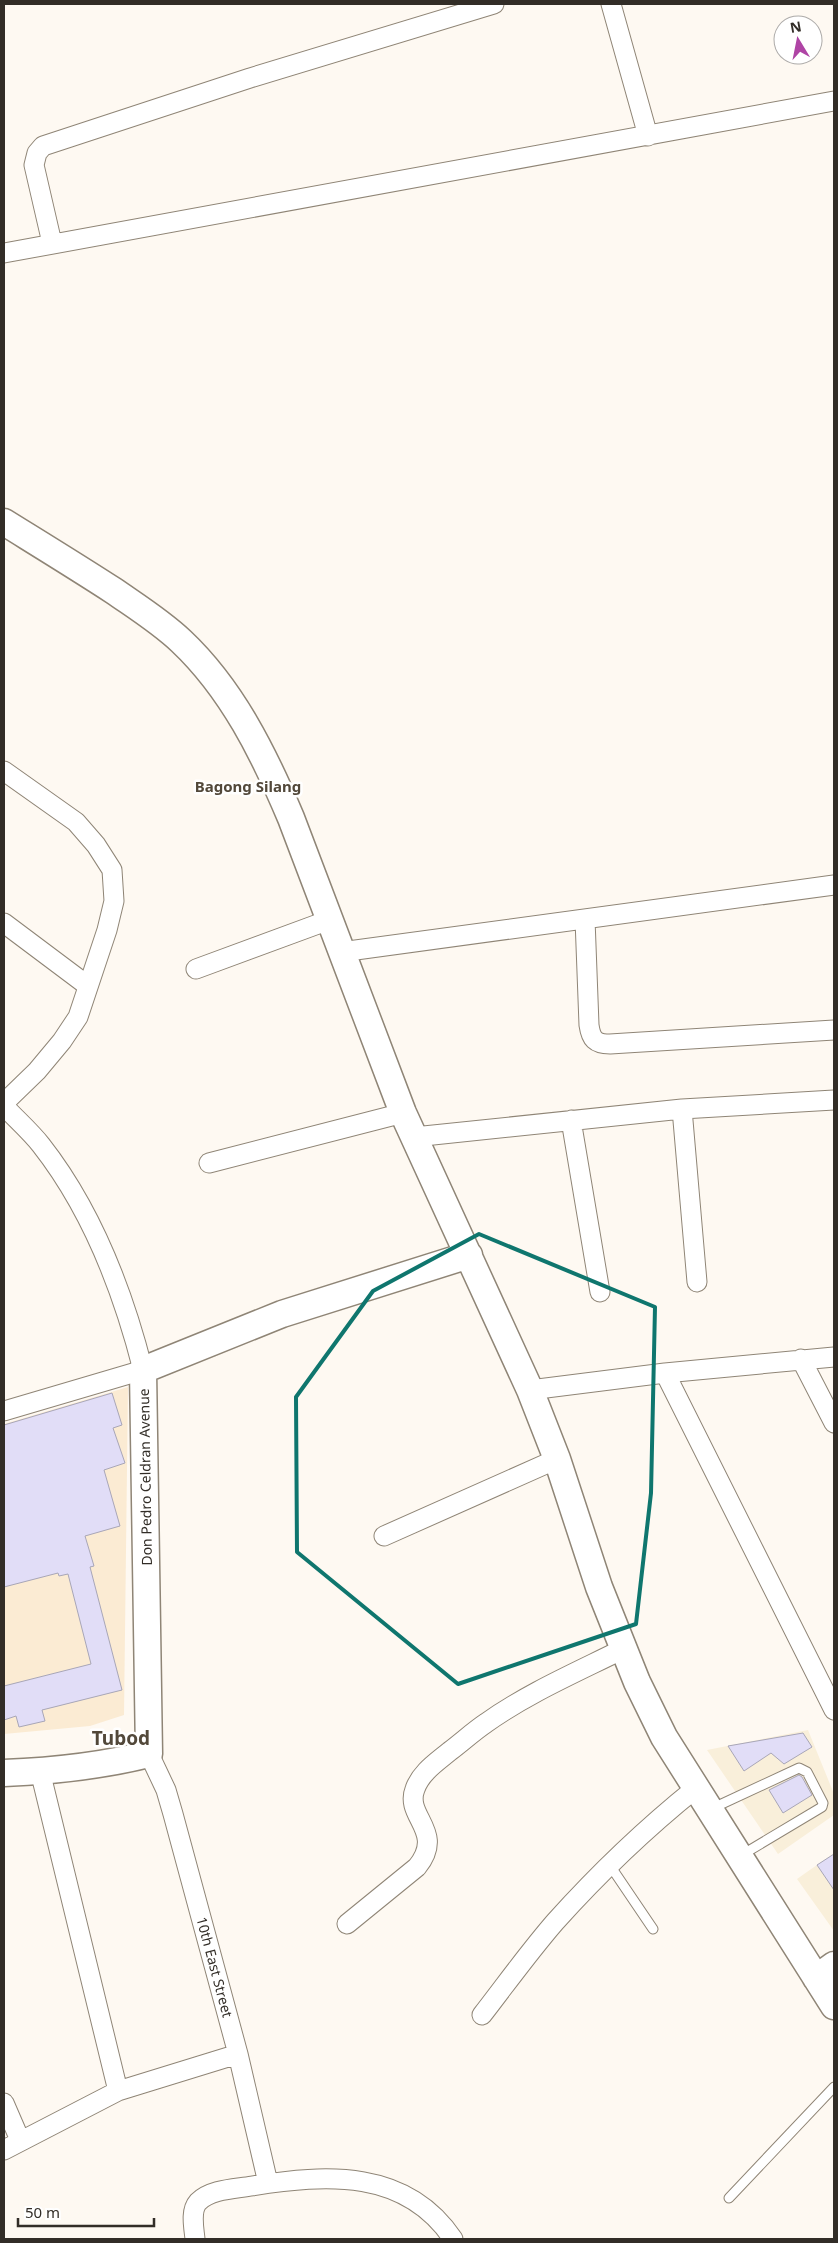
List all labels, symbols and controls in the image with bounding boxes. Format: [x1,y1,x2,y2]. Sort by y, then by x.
north arrow [773,15,823,65]
text: N [788,16,803,37]
district label: Bagong Silang [195,776,301,796]
street label: Don Pedro Celdran Avenue [134,1388,156,1566]
district label: Tubod [92,1725,150,1751]
street label: 10th East Street [192,1915,238,2019]
scale bar [18,2196,154,2228]
text: 50 m [25,2202,60,2222]

